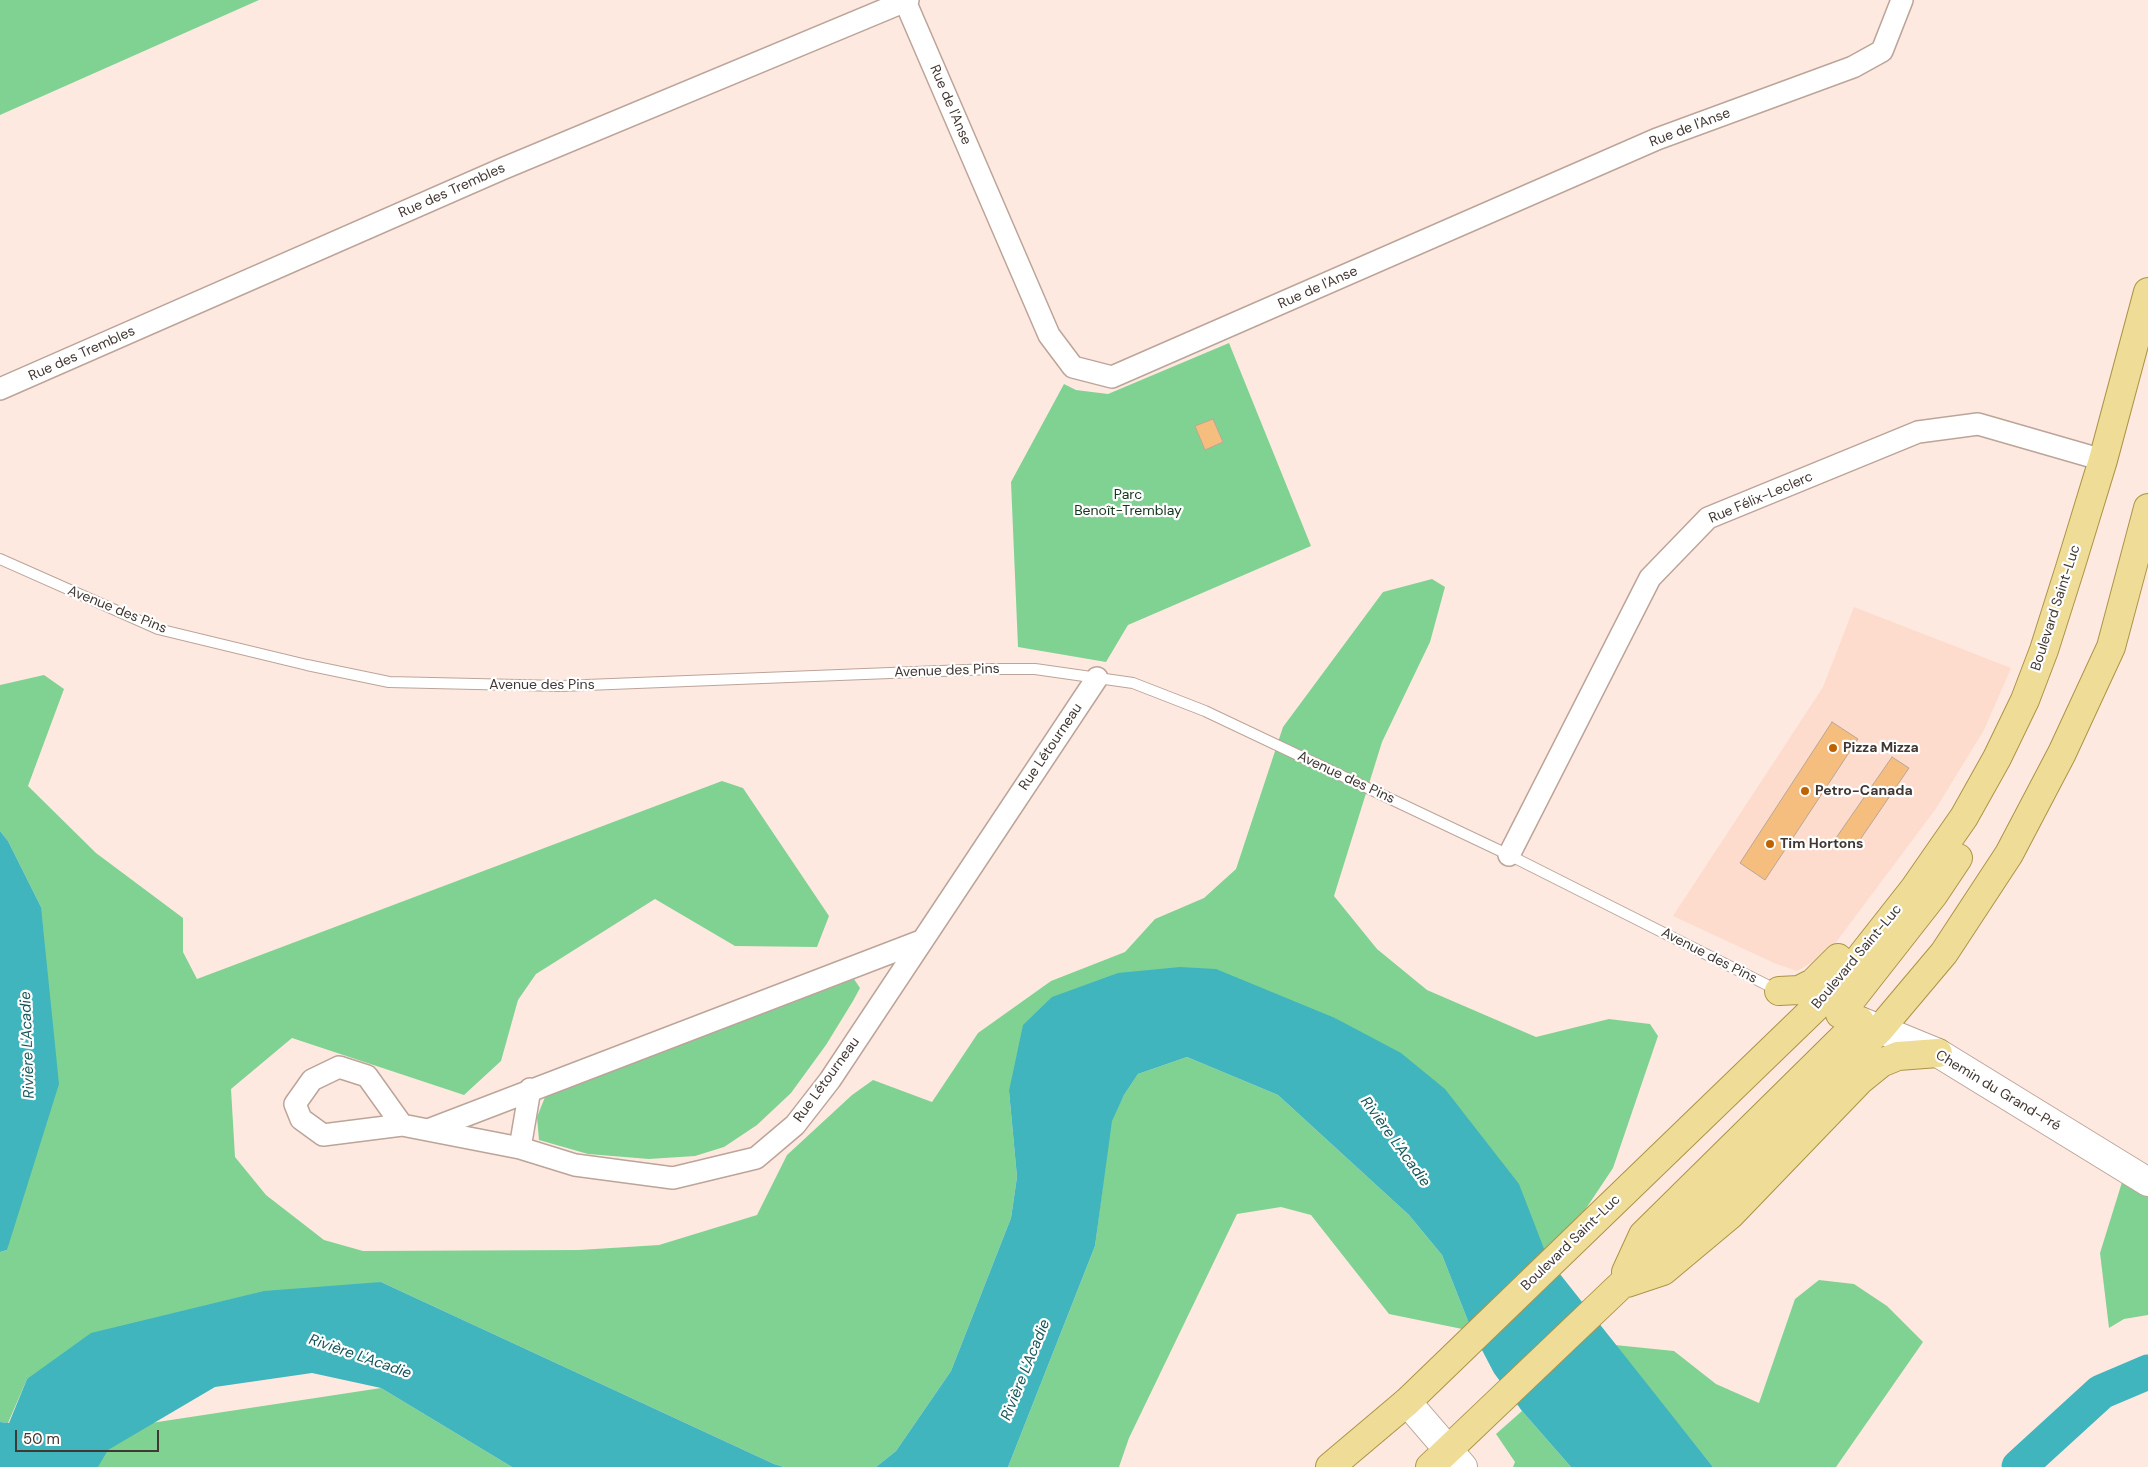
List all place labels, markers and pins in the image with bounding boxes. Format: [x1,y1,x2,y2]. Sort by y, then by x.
place label: Pizza Mizza [1843,740,1919,756]
marker: Pizza Mizza [1827,742,1839,754]
place label: Petro-Canada [1815,783,1913,799]
marker: Petro-Canada [1799,785,1811,797]
place label: Tim Hortons [1780,836,1863,852]
marker: Tim Hortons [1764,838,1776,850]

